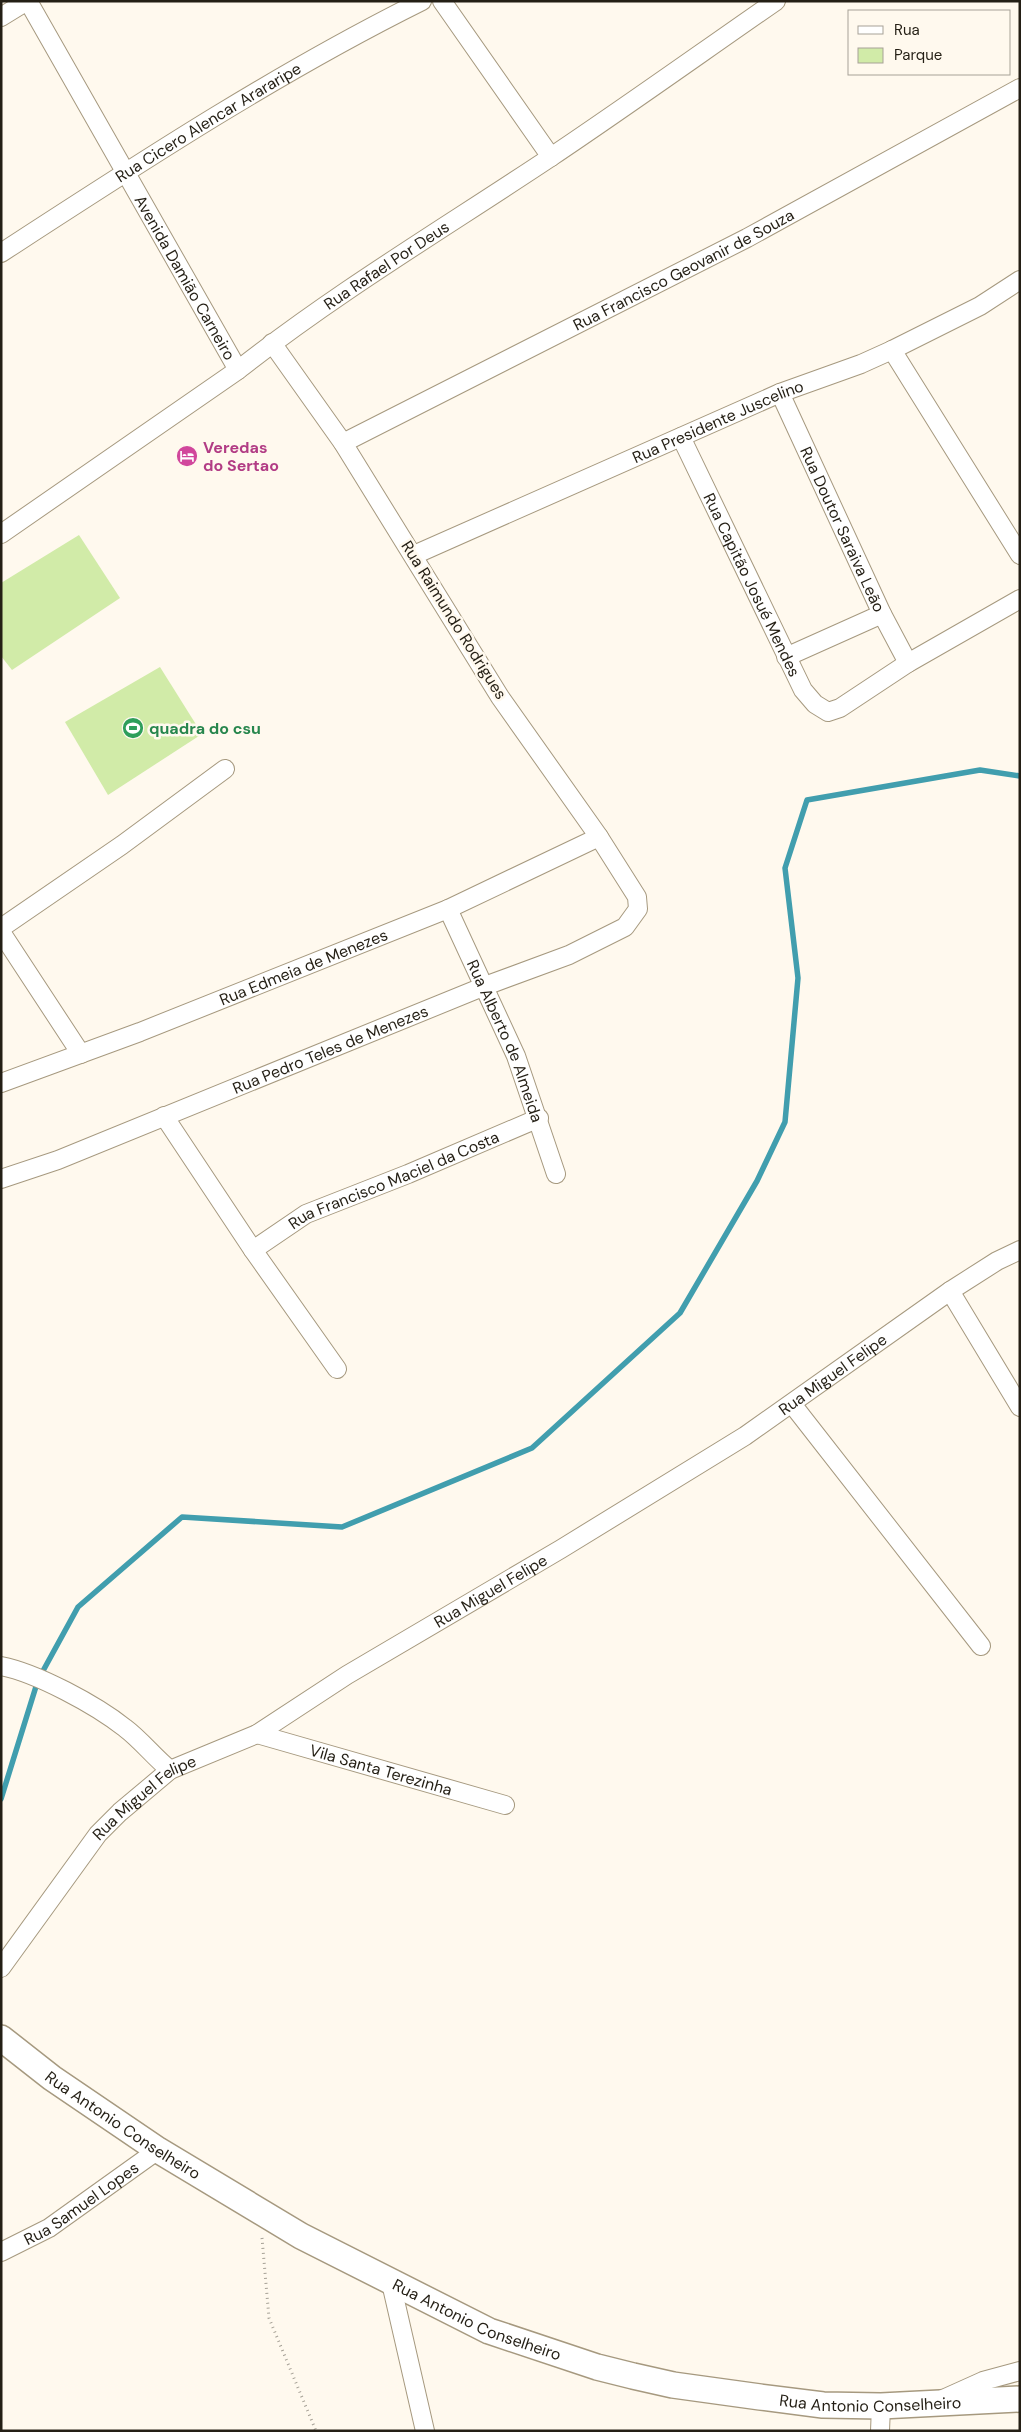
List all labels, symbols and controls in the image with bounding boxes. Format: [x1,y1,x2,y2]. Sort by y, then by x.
legend [848,10,1011,75]
text: Rua [894,20,920,40]
text: Parque [894,45,942,65]
street label: Rua Cicero Alencar Arararipe [111,57,305,187]
street label: Avenida Damião Carneiro [130,191,241,364]
street label: Rua Francisco Geovanir de Souza [569,204,797,335]
street label: Rua Rafael Por Deus [319,216,453,314]
street label: Rua Presidente Juscelino [629,375,806,468]
place label: Veredas do Sertao [203,437,279,476]
street label: Rua Doutor Saraiva Leão [796,443,890,615]
hotel icon: Veredas do Sertao [175,444,199,468]
street label: Rua Capitão Josué Mendes [699,489,805,680]
street label: Rua Raimundo Rodrigues [397,537,511,703]
sports icon: quadra do csu [121,716,145,740]
place label: quadra do csu [149,718,261,739]
street label: Rua Edmeia de Menezes [216,924,391,1010]
street label: Rua Alberto de Almeida [462,956,548,1125]
street label: Rua Pedro Teles de Menezes [229,1000,431,1098]
street label: Rua Francisco Maciel da Costa [284,1126,502,1234]
street label: Rua Miguel Felipe [774,1329,891,1420]
street label: Rua Miguel Felipe [430,1549,551,1632]
street label: Vila Santa Terezinha [307,1739,455,1800]
street label: Rua Miguel Felipe [87,1750,199,1845]
street label: Rua Antonio Conselheiro [41,2066,205,2184]
street label: Rua Samuel Lopes [20,2157,143,2250]
street label: Rua Antonio Conselheiro [389,2274,564,2365]
street label: Rua Antonio Conselheiro [778,2389,962,2417]

